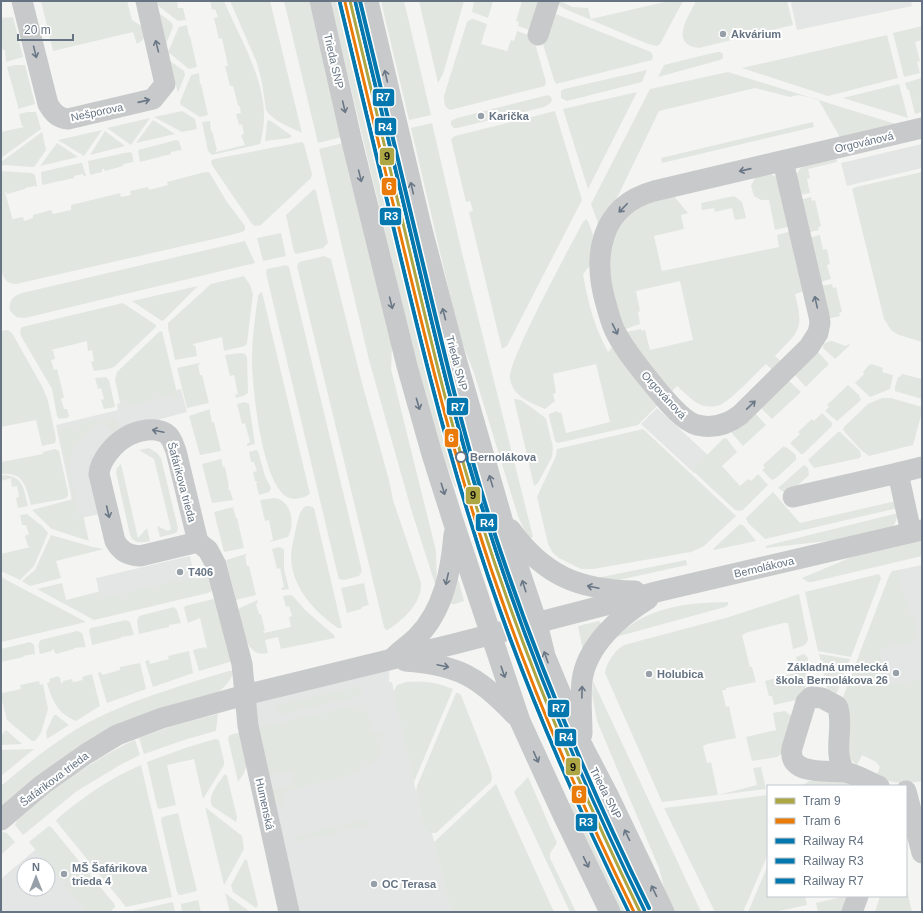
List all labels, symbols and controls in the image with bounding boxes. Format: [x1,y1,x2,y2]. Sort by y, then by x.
scale bar [18,16,73,42]
text: 20 m [24,23,51,37]
place label: Akvárium [731,28,781,40]
marker: Akvárium [718,29,728,39]
street label: Trieda SNP [322,32,346,90]
one-way arrow [153,40,160,53]
one-way arrow [31,46,39,59]
one-way arrow [382,69,389,82]
line badge: R7 [372,88,395,107]
text: R7 [376,91,390,103]
one-way arrow [137,97,150,105]
street label: Nešporova [70,100,125,123]
one-way arrow [341,100,349,113]
place label: Karička [489,110,530,122]
marker: Karička [476,111,486,121]
line badge: R4 [374,117,397,136]
text: R4 [378,121,393,133]
street label: Orgovánová [833,129,895,155]
line badge: 9 [379,147,395,166]
text: 9 [384,150,390,162]
one-way arrow [739,166,752,174]
one-way arrow [357,170,365,183]
line badge: 6 [381,177,397,196]
text: 6 [386,180,392,192]
one-way arrow [408,182,416,195]
one-way arrow [618,203,628,213]
line badge: R3 [379,207,402,226]
text: R3 [384,210,398,222]
one-way arrow [388,296,396,309]
one-way arrow [812,296,819,309]
one-way arrow [440,308,447,321]
one-way arrow [612,323,619,335]
street label: Trieda SNP [444,334,470,392]
street label: Orgovánová [639,369,689,422]
one-way arrow [415,397,422,410]
line badge: R7 [446,397,469,416]
one-way arrow [746,400,756,410]
text: R7 [451,401,465,413]
one-way arrow [152,427,165,435]
line badge: 6 [444,428,459,448]
text: 6 [448,432,454,444]
street label: Šafárikova trieda [166,441,199,524]
marker: Bernolákova [455,451,467,463]
place label: Bernolákova [470,451,537,463]
one-way arrow [487,475,494,488]
one-way arrow [440,482,447,495]
line badge: 9 [465,486,481,505]
text: 9 [470,489,476,501]
one-way arrow [105,505,112,518]
line badge: R4 [475,513,498,532]
text: R4 [480,517,495,529]
street label: Bernolákova [733,554,796,580]
place label: T406 [188,566,213,578]
marker: T406 [175,567,185,577]
one-way arrow [443,572,451,585]
one-way arrow [520,579,527,592]
one-way arrow [587,583,600,591]
one-way arrow [542,651,549,664]
place label: Základná umelecká škola Bernolákova 26 [775,661,889,686]
one-way arrow [436,663,449,671]
one-way arrow [500,665,507,678]
place label: Holubica [657,668,704,680]
marker: Základná umelecká škola Bernolákova 26 [891,668,901,678]
marker: Holubica [644,669,654,679]
one-way arrow [578,686,586,699]
line badge: R7 [547,699,570,718]
text: R7 [552,702,566,714]
line badge: R4 [554,728,577,747]
text: R4 [559,731,574,743]
street label: Šafárikova trieda [17,749,91,809]
one-way arrow [533,750,540,762]
line badge: 9 [565,757,581,776]
text: 9 [570,761,576,773]
street label: Trieda SNP [588,765,624,821]
street label: Humenská [254,777,277,832]
line badge: 6 [571,785,587,804]
legend [767,785,907,897]
text: 6 [576,788,582,800]
text: Tram 9 [803,794,841,808]
line badge: R3 [575,813,598,832]
text: Tram 6 [803,814,841,828]
text: R3 [579,816,593,828]
one-way arrow [623,830,630,842]
text: Railway R4 [803,834,864,848]
text: Railway R3 [803,854,864,868]
one-way arrow [583,856,590,868]
north arrow [16,857,56,897]
text: N [32,861,40,873]
place label: MŠ Šafárikova trieda 4 [72,862,148,887]
marker: MŠ Šafárikova trieda 4 [59,869,69,879]
text: Railway R7 [803,874,864,888]
place label: OC Terasa [382,878,437,890]
marker: OC Terasa [369,879,379,889]
one-way arrow [650,886,657,898]

